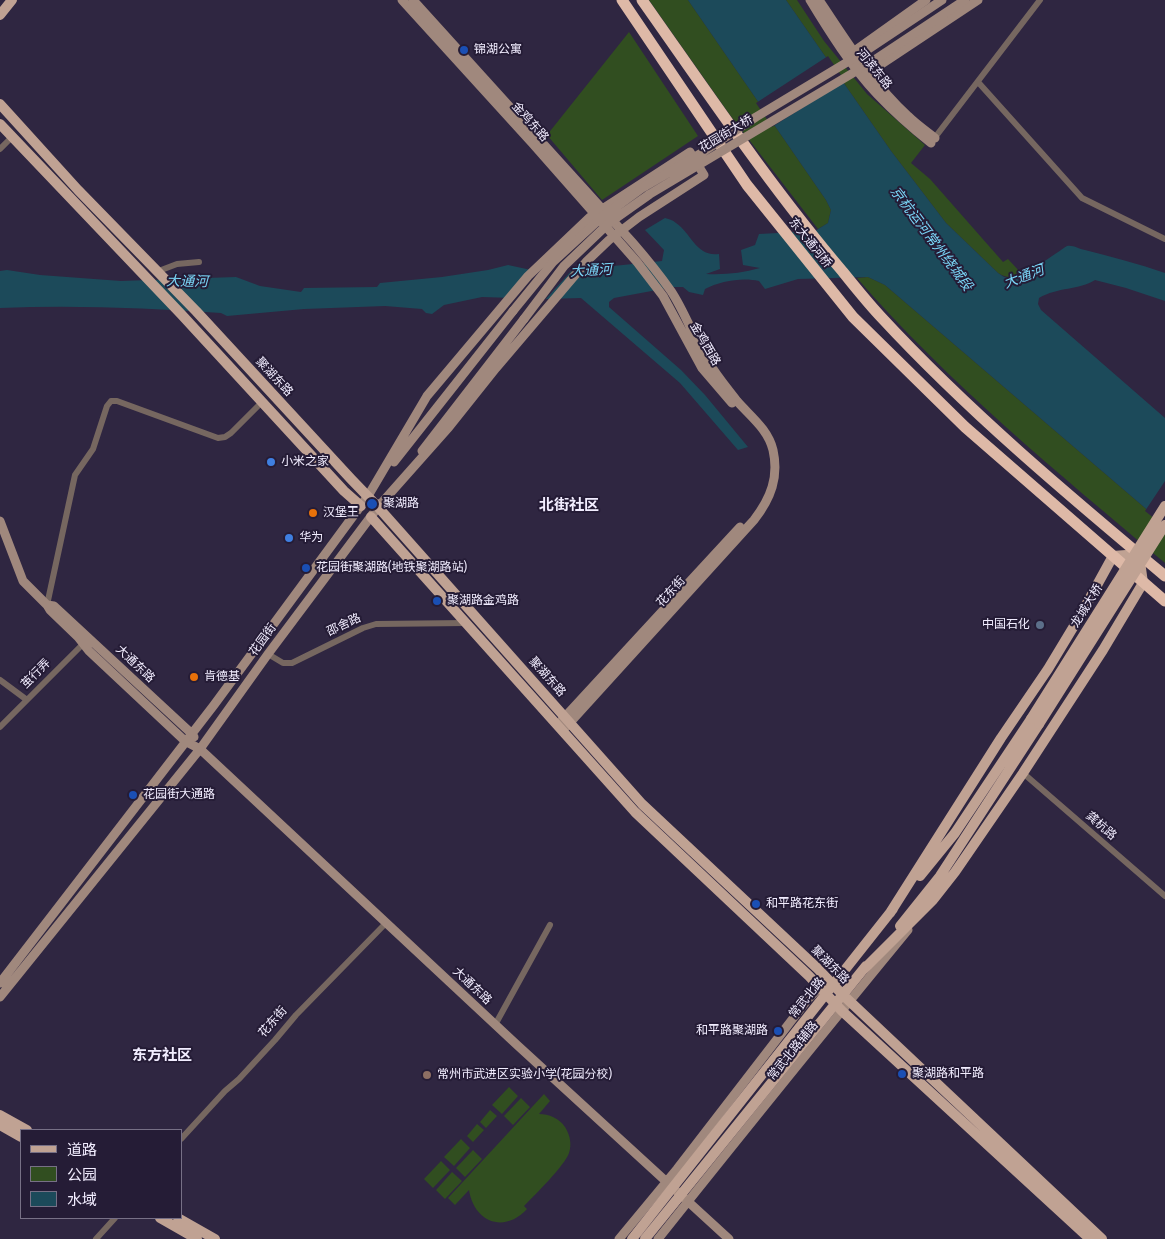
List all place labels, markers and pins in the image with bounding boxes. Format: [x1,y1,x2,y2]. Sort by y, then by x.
place label: 锦湖公寓 [474,43,522,57]
marker: 锦湖公寓 [458,44,470,56]
place label: 小米之家 [281,455,329,469]
marker: 小米之家 [265,456,277,468]
marker: 聚湖路 [365,497,379,511]
place label: 聚湖路 [383,497,419,511]
place label: 汉堡王 [323,506,359,520]
marker: 汉堡王 [307,507,319,519]
place label: 华为 [299,531,323,545]
marker: 华为 [283,532,295,544]
place label: 花园街聚湖路(地铁聚湖路站) [316,561,467,575]
marker: 花园街聚湖路(地铁聚湖路站) [300,562,312,574]
place label: 聚湖路金鸡路 [447,594,519,608]
marker: 聚湖路金鸡路 [431,595,443,607]
place label: 中国石化 [982,618,1030,632]
marker: 中国石化 [1034,619,1046,631]
place label: 肯德基 [204,670,240,684]
marker: 肯德基 [188,671,200,683]
place label: 花园街大通路 [143,788,215,802]
marker: 花园街大通路 [127,789,139,801]
place label: 和平路花东街 [766,897,838,911]
marker: 和平路花东街 [750,898,762,910]
place label: 和平路聚湖路 [696,1024,768,1038]
marker: 和平路聚湖路 [772,1025,784,1037]
place label: 聚湖路和平路 [912,1067,984,1081]
place label: 常州市武进区实验小学(花园分校) [437,1068,612,1082]
marker: 聚湖路和平路 [896,1068,908,1080]
marker: 常州市武进区实验小学(花园分校) [421,1069,433,1081]

